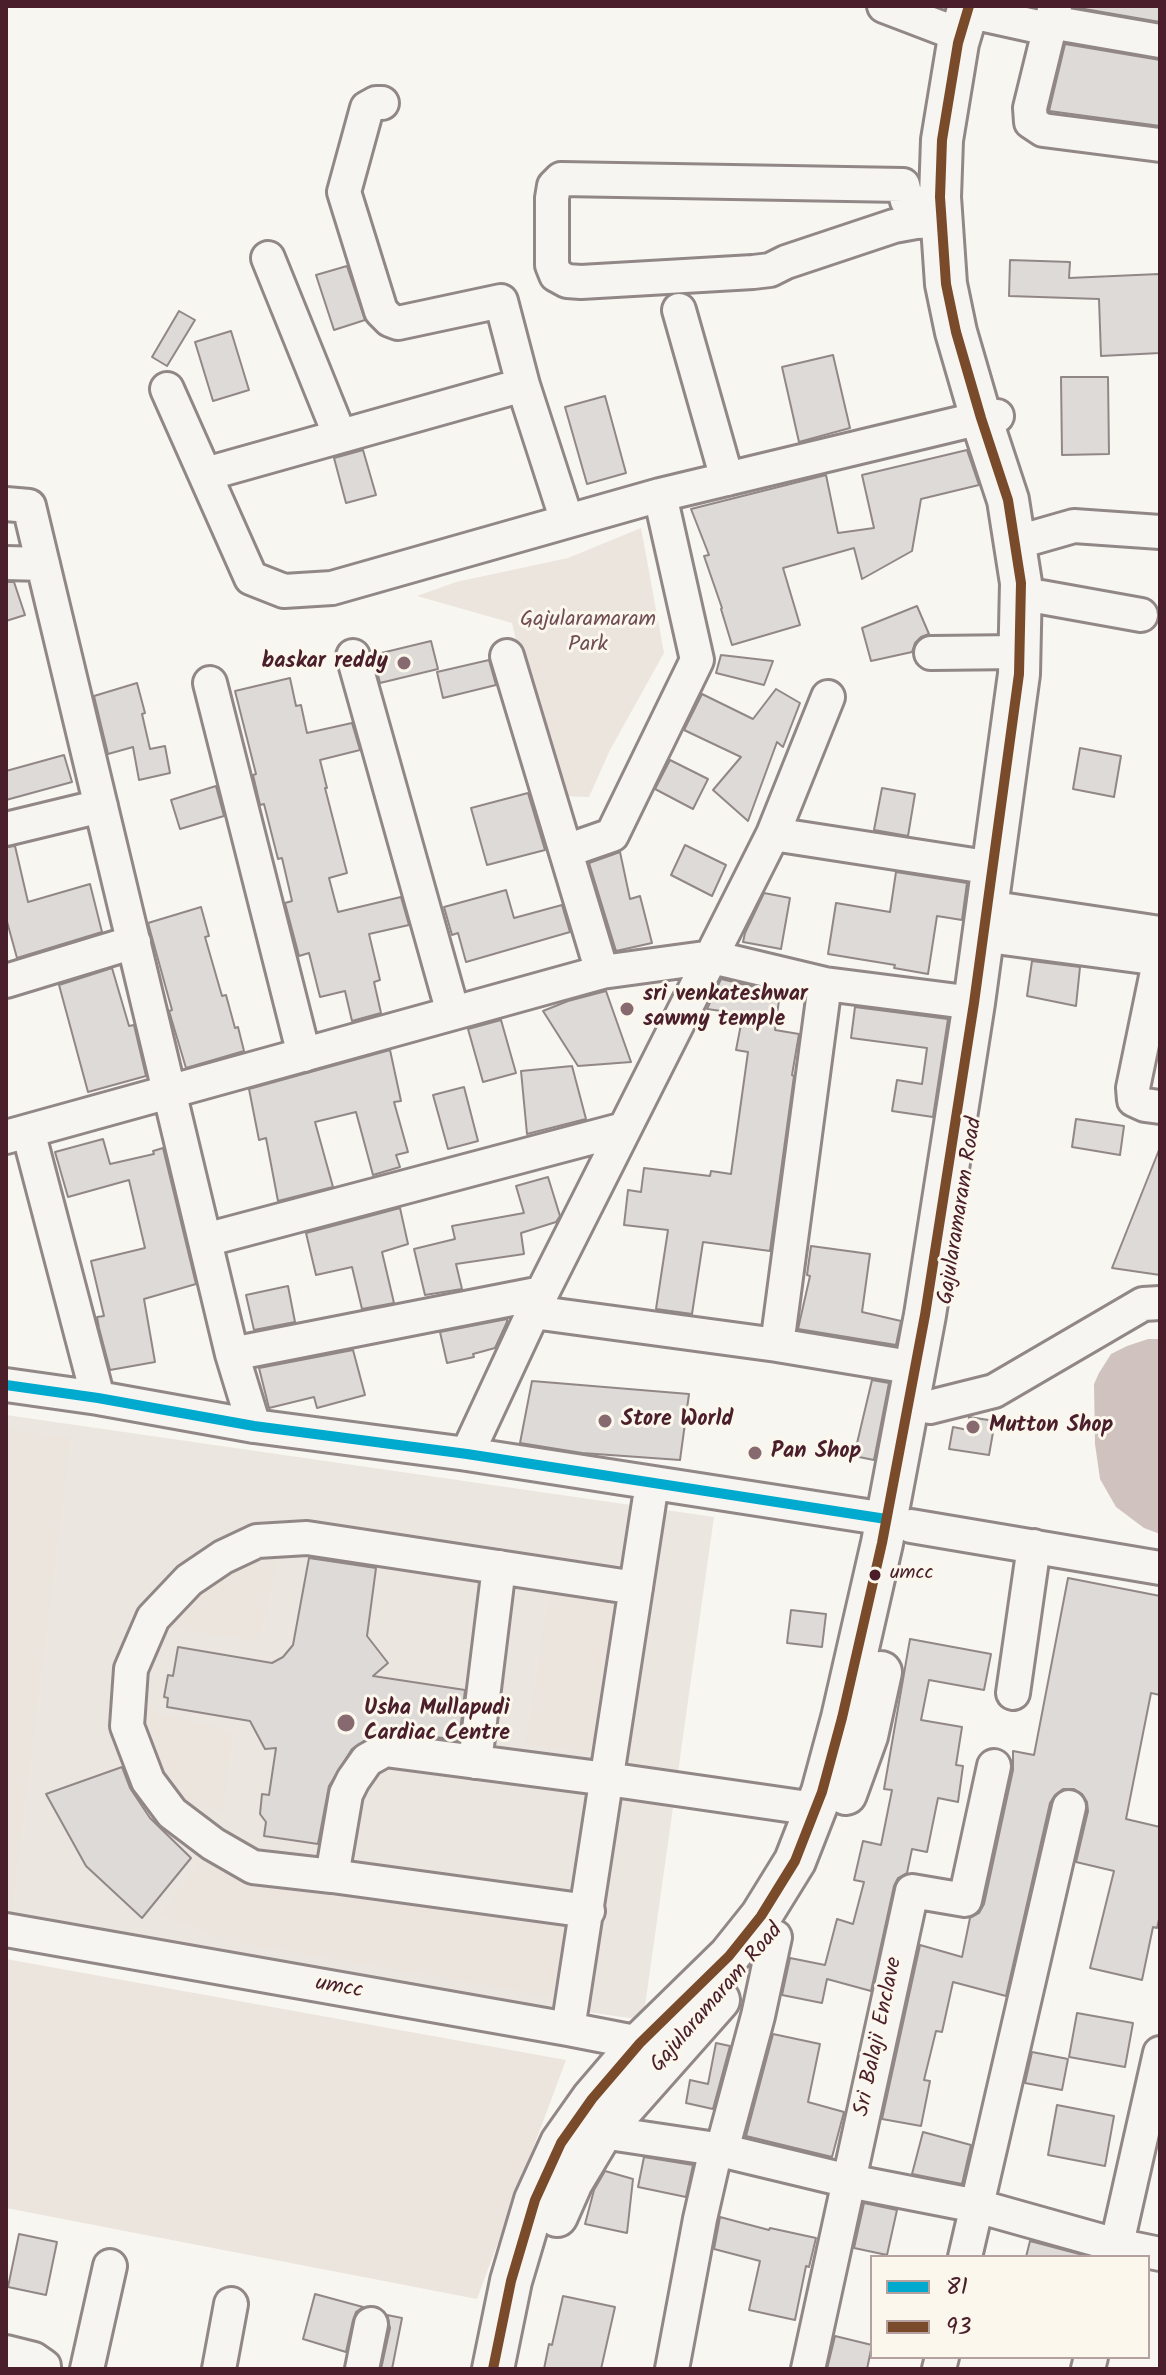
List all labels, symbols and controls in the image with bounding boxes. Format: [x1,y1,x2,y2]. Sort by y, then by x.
park label: Gajularamaram Park [520,608,656,660]
place label: baskar reddy [262,650,388,676]
marker: baskar reddy [395,654,413,672]
place label: sri venkateshwar sawmy temple [643,983,808,1034]
marker: sri venkateshwar sawmy temple [618,1000,636,1018]
street label: Gajularamaram Road [934,1116,990,1306]
place label: Store World [621,1408,733,1434]
marker: Store World [596,1412,614,1430]
place label: Mutton Shop [989,1414,1113,1440]
marker: Mutton Shop [964,1418,982,1436]
place label: Pan Shop [771,1440,861,1466]
marker: Pan Shop [746,1444,764,1462]
place label: umcc [890,1563,933,1587]
marker: umcc [867,1567,883,1583]
place label: Usha Mullapudi Cardiac Centre [364,1697,510,1748]
marker: Usha Mullapudi Cardiac Centre [335,1712,357,1734]
street label: Gajularamaram Road [646,1919,790,2079]
street label: Sri Balaji Enclave [850,1955,910,2119]
street label: umcc [313,1972,365,2006]
legend [870,2255,1150,2359]
text: 81 [946,2268,968,2307]
text: 93 [946,2308,971,2347]

